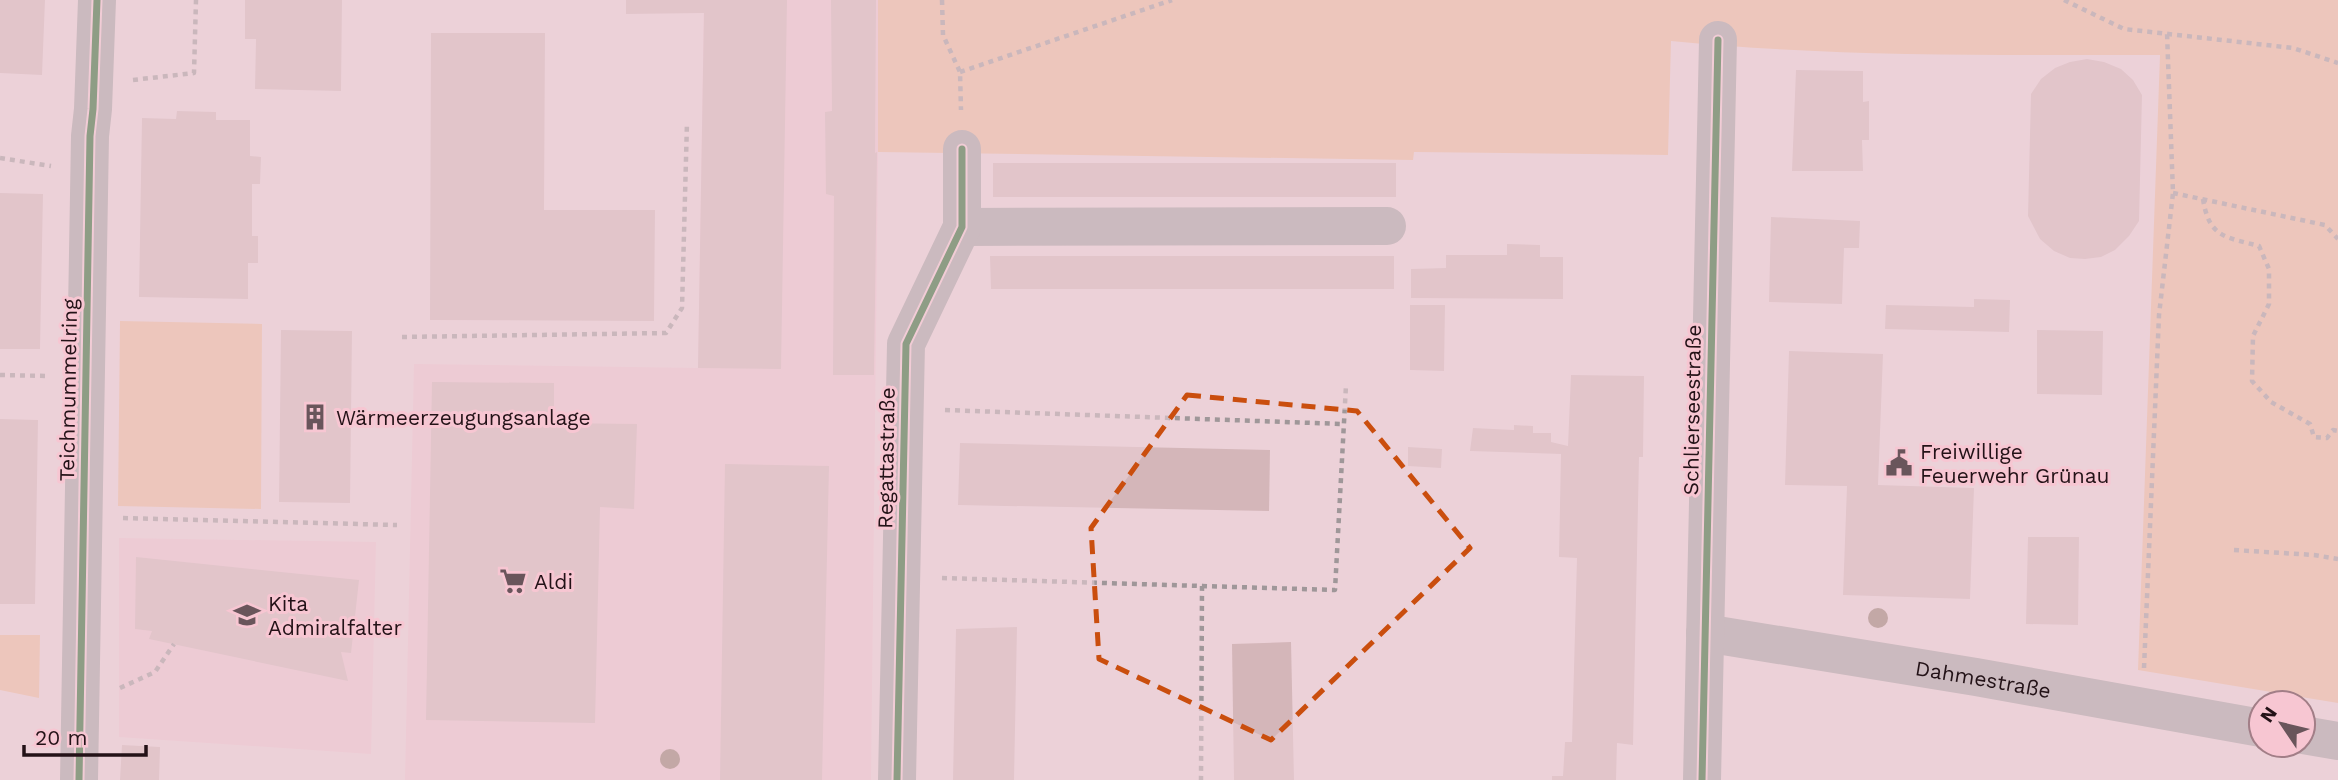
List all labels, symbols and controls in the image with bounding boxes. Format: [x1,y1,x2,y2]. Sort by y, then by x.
street label: Teichmummelring [54,298,82,482]
street label: Schlierseestraße [1678,324,1706,496]
street label: Regattastraße [872,387,900,529]
building icon: Wärmeerzeugungsanlage [300,402,330,432]
place label: Wärmeerzeugungsanlage [336,405,591,430]
place label: Freiwillige Feuerwehr Grünau [1920,439,2110,488]
public building icon: Freiwillige Feuerwehr Grünau [1884,448,1914,478]
supermarket icon: Aldi [498,566,528,596]
place label: Aldi [534,569,573,594]
place label: Kita Admiralfalter [268,591,402,640]
school or university icon: Kita Admiralfalter [232,600,262,630]
street label: Dahmestraße [1914,655,2053,703]
north arrow [2247,689,2317,759]
text: N [2255,702,2282,727]
scale bar [24,714,147,758]
text: 20 m [35,725,87,750]

